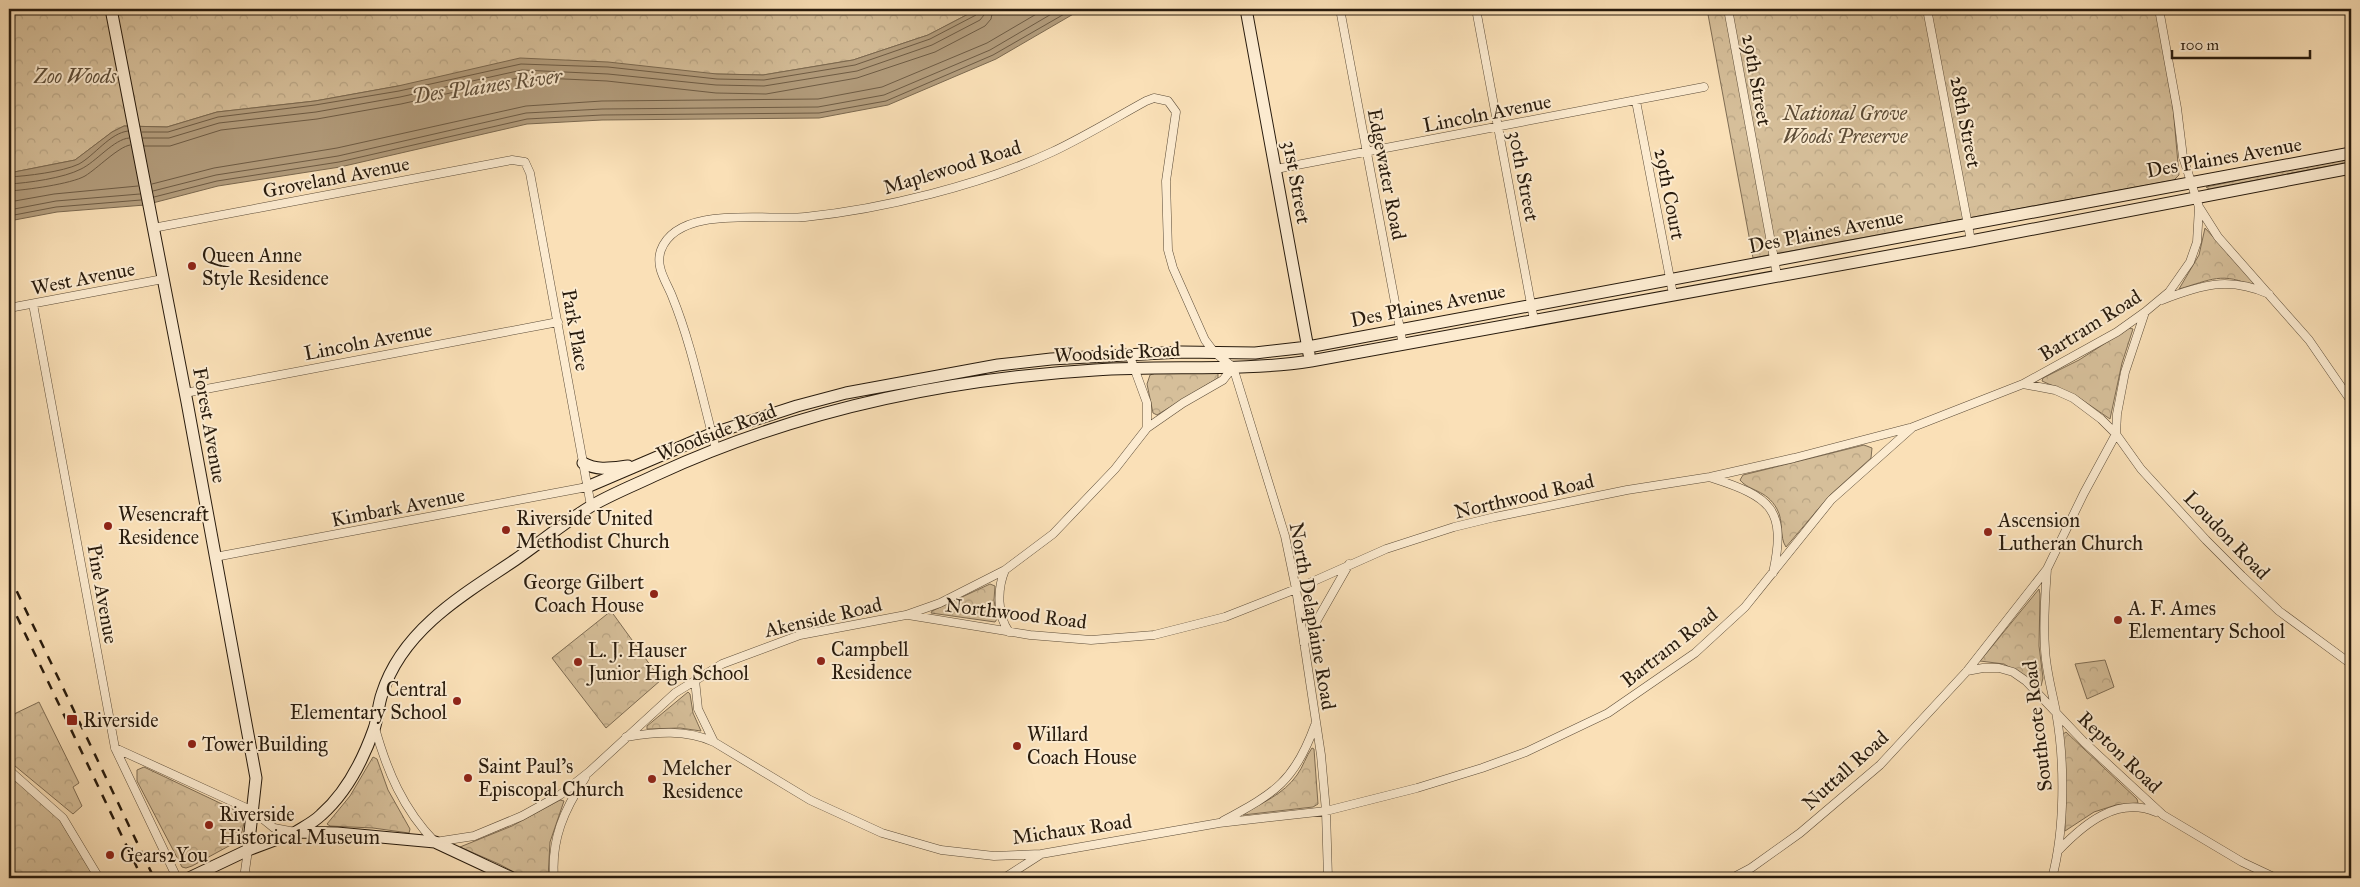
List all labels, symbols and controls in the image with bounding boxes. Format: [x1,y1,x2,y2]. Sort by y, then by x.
scale bar [2172,28,2310,60]
street label: 29th Street [1737,32,1777,128]
text: 100 m [2180,36,2220,54]
water label: Des Plaines River [410,62,565,109]
park label: Zoo Woods [33,64,118,88]
street label: 28th Street [1945,74,1987,170]
street label: Lincoln Avenue [1421,89,1553,137]
park label: National Grove Woods Preserve [1782,101,1908,148]
street label: Edgewater Road [1362,106,1412,242]
street label: 30th Street [1503,129,1545,223]
street label: Des Plaines Avenue [2144,132,2304,182]
street label: Maplewood Road [880,135,1024,199]
street label: 31st Street [1278,138,1316,226]
street label: 29th Court [1649,146,1691,242]
street label: Groveland Avenue [261,151,411,203]
street label: Des Plaines Avenue [1746,204,1906,258]
place label: Queen Anne Style Residence [202,243,329,290]
street label: West Avenue [29,256,137,300]
marker: Queen Anne Style Residence [186,260,198,272]
street label: Des Plaines Avenue [1348,278,1508,332]
street label: Bartram Road [2034,284,2146,366]
street label: Park Place [557,287,595,373]
street label: Lincoln Avenue [302,317,434,365]
street label: Woodside Road [1053,337,1181,367]
street label: Forest Avenue [188,365,232,485]
street label: Woodside Road [653,398,779,466]
street label: Northwood Road [1452,468,1596,524]
street label: Kimbark Avenue [329,482,467,532]
street label: Loudon Road [2179,486,2275,584]
place label: Wesencraft Residence [118,502,209,549]
place label: Riverside United Methodist Church [516,506,670,553]
place label: Ascension Lutheran Church [1997,508,2143,555]
marker: Wesencraft Residence [102,520,114,532]
street label: North Delaplaine Road [1285,520,1341,712]
marker: Riverside United Methodist Church [500,524,512,536]
marker: Ascension Lutheran Church [1982,526,1994,538]
street label: Pine Avenue [82,542,124,646]
place label: George Gilbert Coach House [523,570,644,617]
marker: George Gilbert Coach House [648,588,660,600]
street label: Akenside Road [761,592,884,642]
street label: Northwood Road [944,592,1088,634]
place label: A. F. Ames Elementary School [2127,596,2286,643]
street label: Bartram Road [1616,602,1722,692]
marker: A. F. Ames Elementary School [2112,614,2124,626]
place label: Campbell Residence [831,637,912,684]
place label: L. J. Hauser Junior High School [586,638,749,686]
marker: Campbell Residence [815,655,827,667]
marker: L. J. Hauser Junior High School [572,656,584,668]
street label: Southcote Road [2017,659,2057,793]
place label: Central Elementary School [290,677,448,724]
marker: Central Elementary School [451,695,463,707]
street label: Repton Road [2073,706,2167,798]
place label: Riverside [83,708,159,732]
marker: Riverside [65,713,79,727]
place label: Willard Coach House [1027,722,1137,769]
street label: Nuttall Road [1797,725,1893,815]
place label: Tower Building [202,732,328,757]
marker: Tower Building [186,738,198,750]
marker: Willard Coach House [1011,740,1023,752]
place label: Saint Paul's Episcopal Church [478,754,624,801]
place label: Melcher Residence [662,756,743,803]
marker: Saint Paul's Episcopal Church [462,772,474,784]
marker: Melcher Residence [646,773,658,785]
place label: Riverside Historical Museum [219,802,380,849]
street label: Michaux Road [1011,809,1133,849]
marker: Riverside Historical Museum [203,819,215,831]
place label: Gears2You [120,843,209,867]
marker: Gears2You [104,849,116,861]

